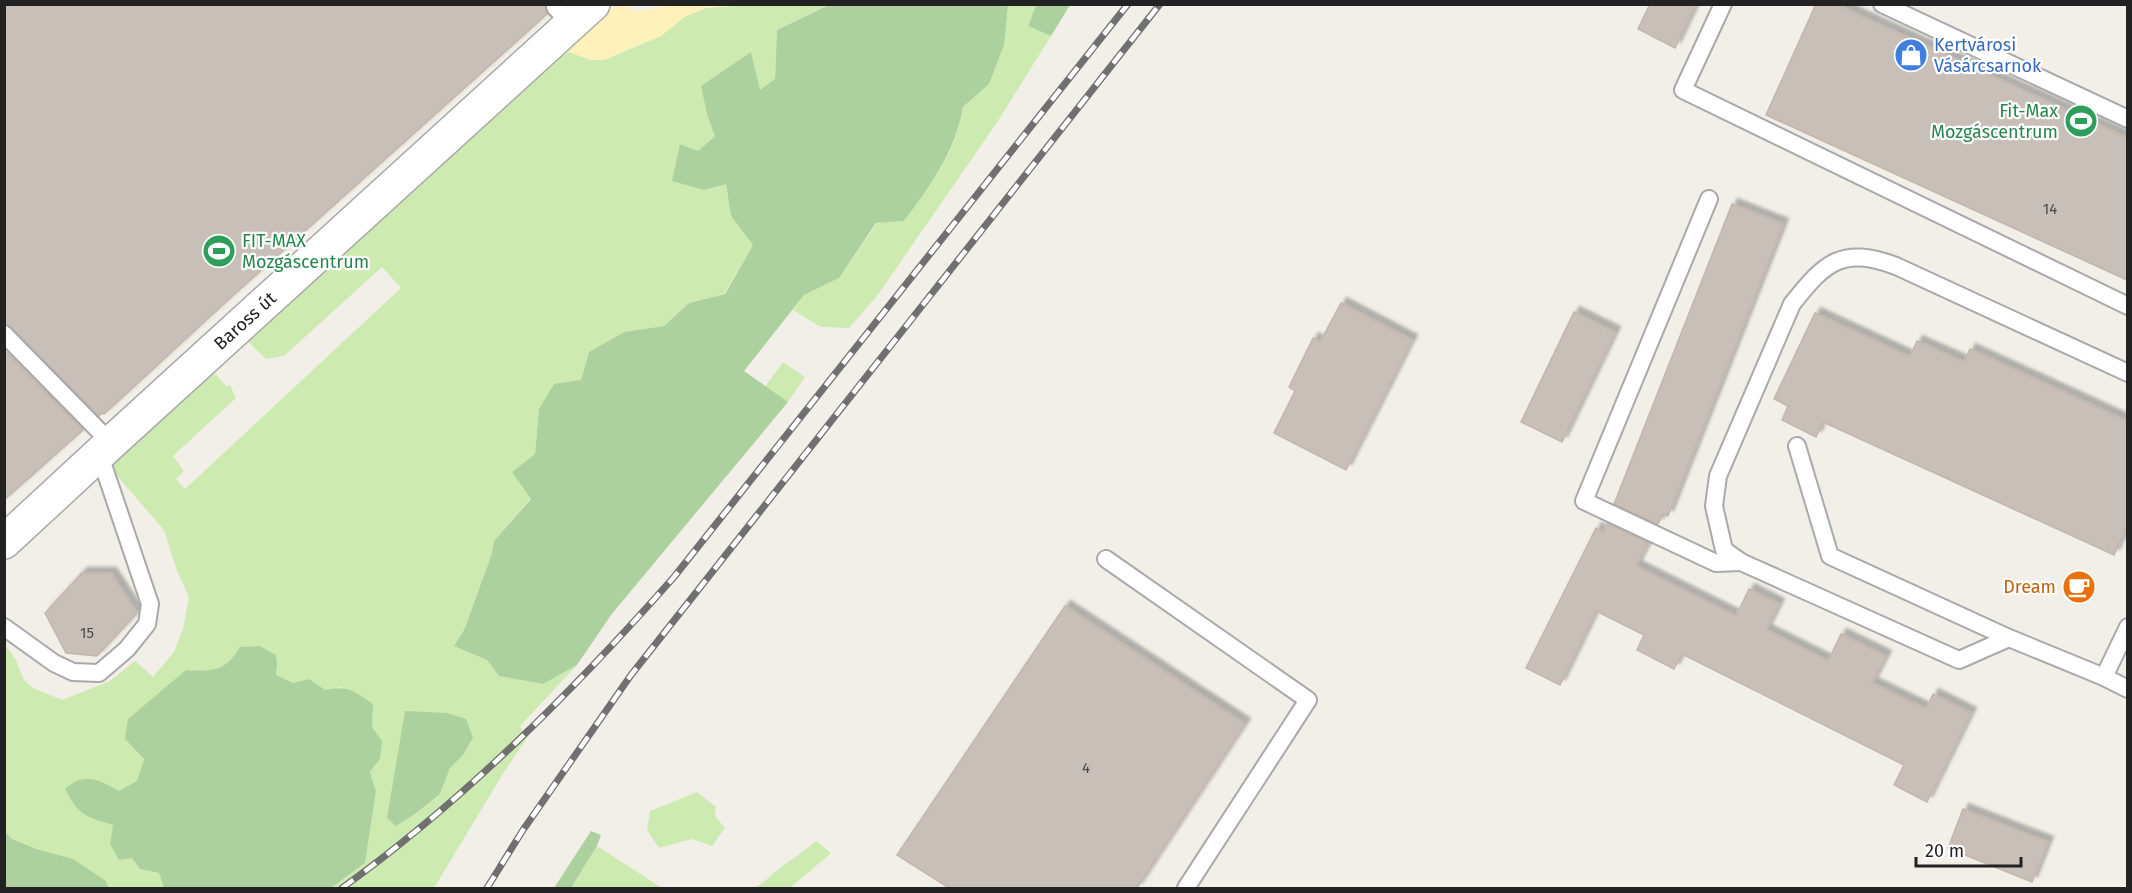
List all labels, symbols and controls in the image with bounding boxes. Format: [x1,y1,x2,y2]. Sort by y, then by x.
place label: Kertvárosi Vásárcsarnok [1934,34,2042,77]
shop icon: Kertvárosi Vásárcsarnok [1893,37,1929,73]
place label: Fit-Max Mozgáscentrum [1931,100,2058,143]
sports icon: Fit-Max Mozgáscentrum [2063,103,2099,139]
house number: 14 [2043,200,2057,218]
place label: FIT-MAX Mozgáscentrum [242,230,369,273]
sports icon: FIT-MAX Mozgáscentrum [201,233,237,269]
street label: Baross út [209,287,281,355]
cafe icon: Dream [2061,569,2097,605]
place label: Dream [2003,576,2056,598]
house number: 15 [80,624,94,642]
house number: 4 [1082,759,1090,777]
scale bar [1916,830,2021,868]
text: 20 m [1925,840,1964,862]

